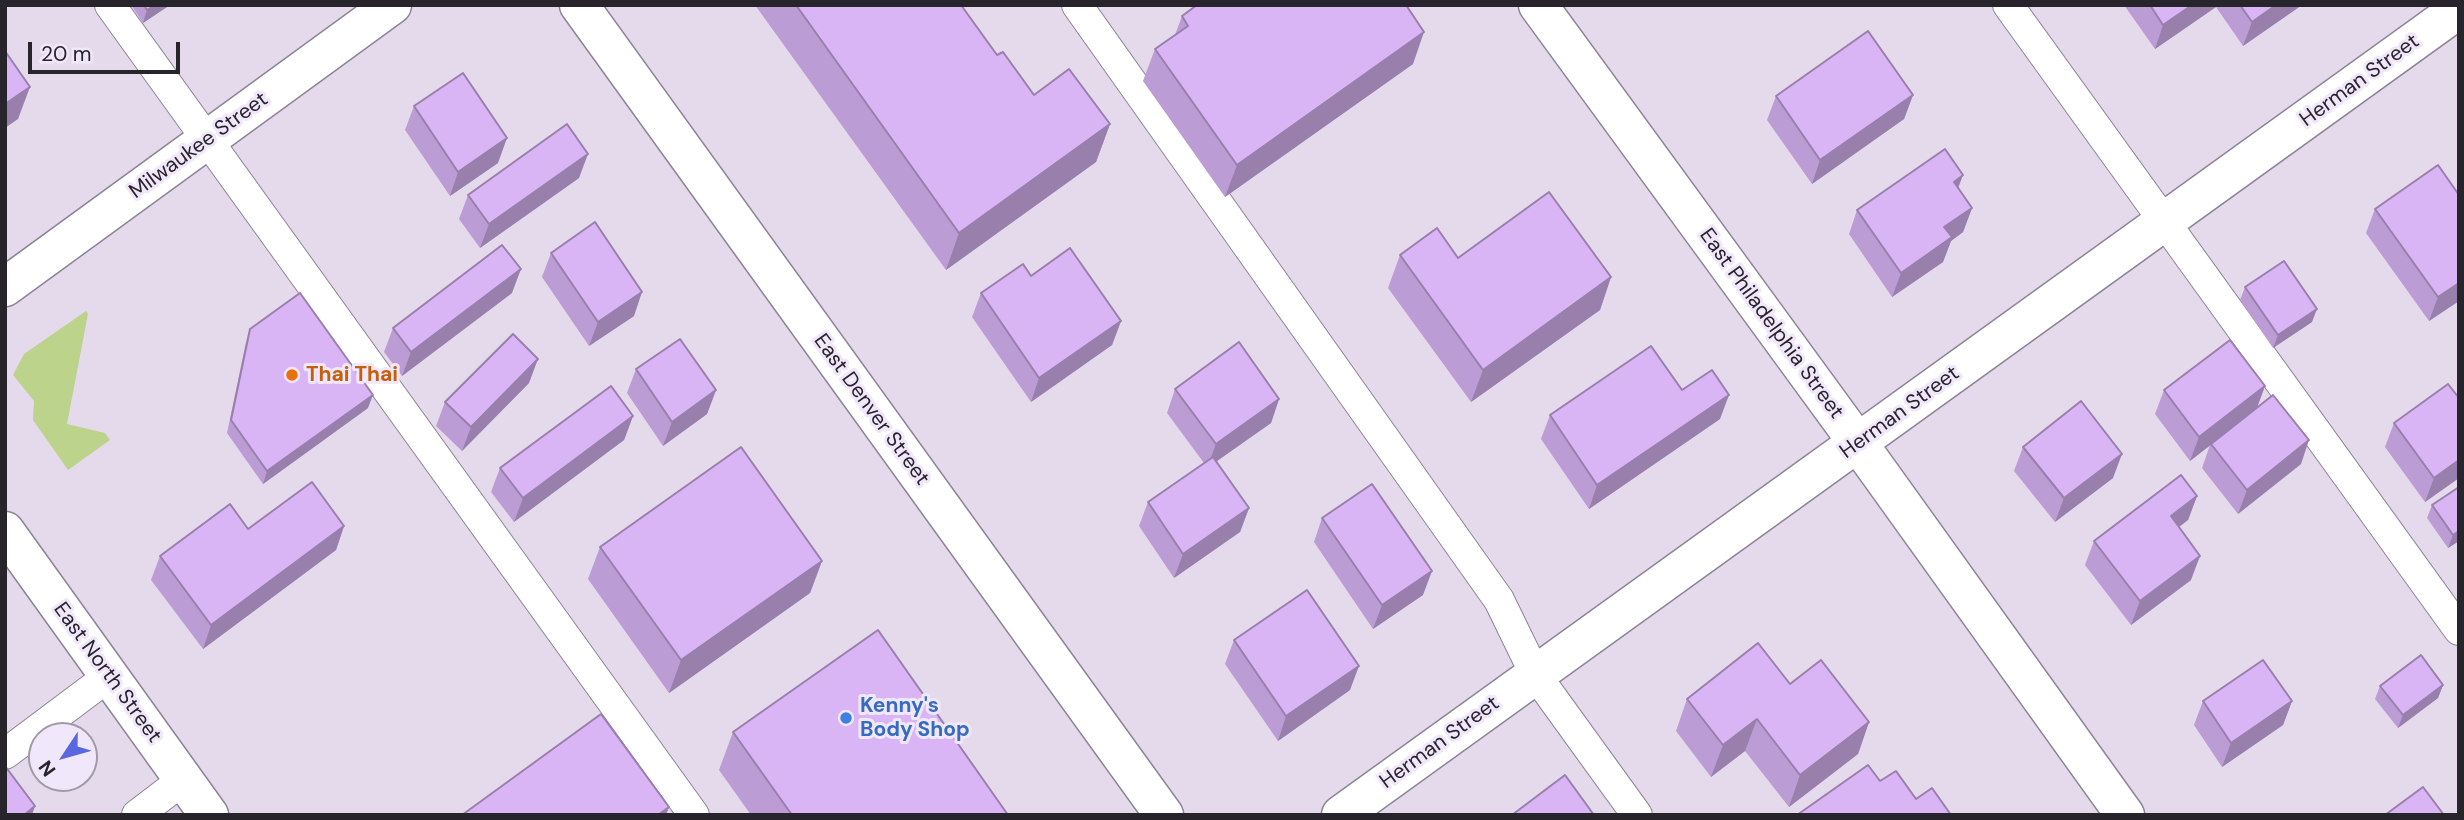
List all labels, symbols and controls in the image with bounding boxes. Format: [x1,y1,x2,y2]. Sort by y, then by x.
scale bar [32,28,184,72]
street label: Herman Street [2295,29,2425,133]
text: 20 m [41,40,92,68]
street label: Milwaukee Street [125,87,273,205]
street label: East Philadelphia Street [1693,224,1849,424]
street label: East Denver Street [808,329,934,491]
street label: Herman Street [1835,361,1965,465]
place label: Thai Thai [306,362,398,388]
marker: Thai Thai [284,367,300,383]
street label: East North Street [48,598,166,748]
street label: Herman Street [1375,691,1505,795]
place label: Kenny's Body Shop [860,693,970,743]
marker: Kenny's Body Shop [838,710,854,726]
north arrow [28,722,98,792]
text: N [33,756,61,781]

